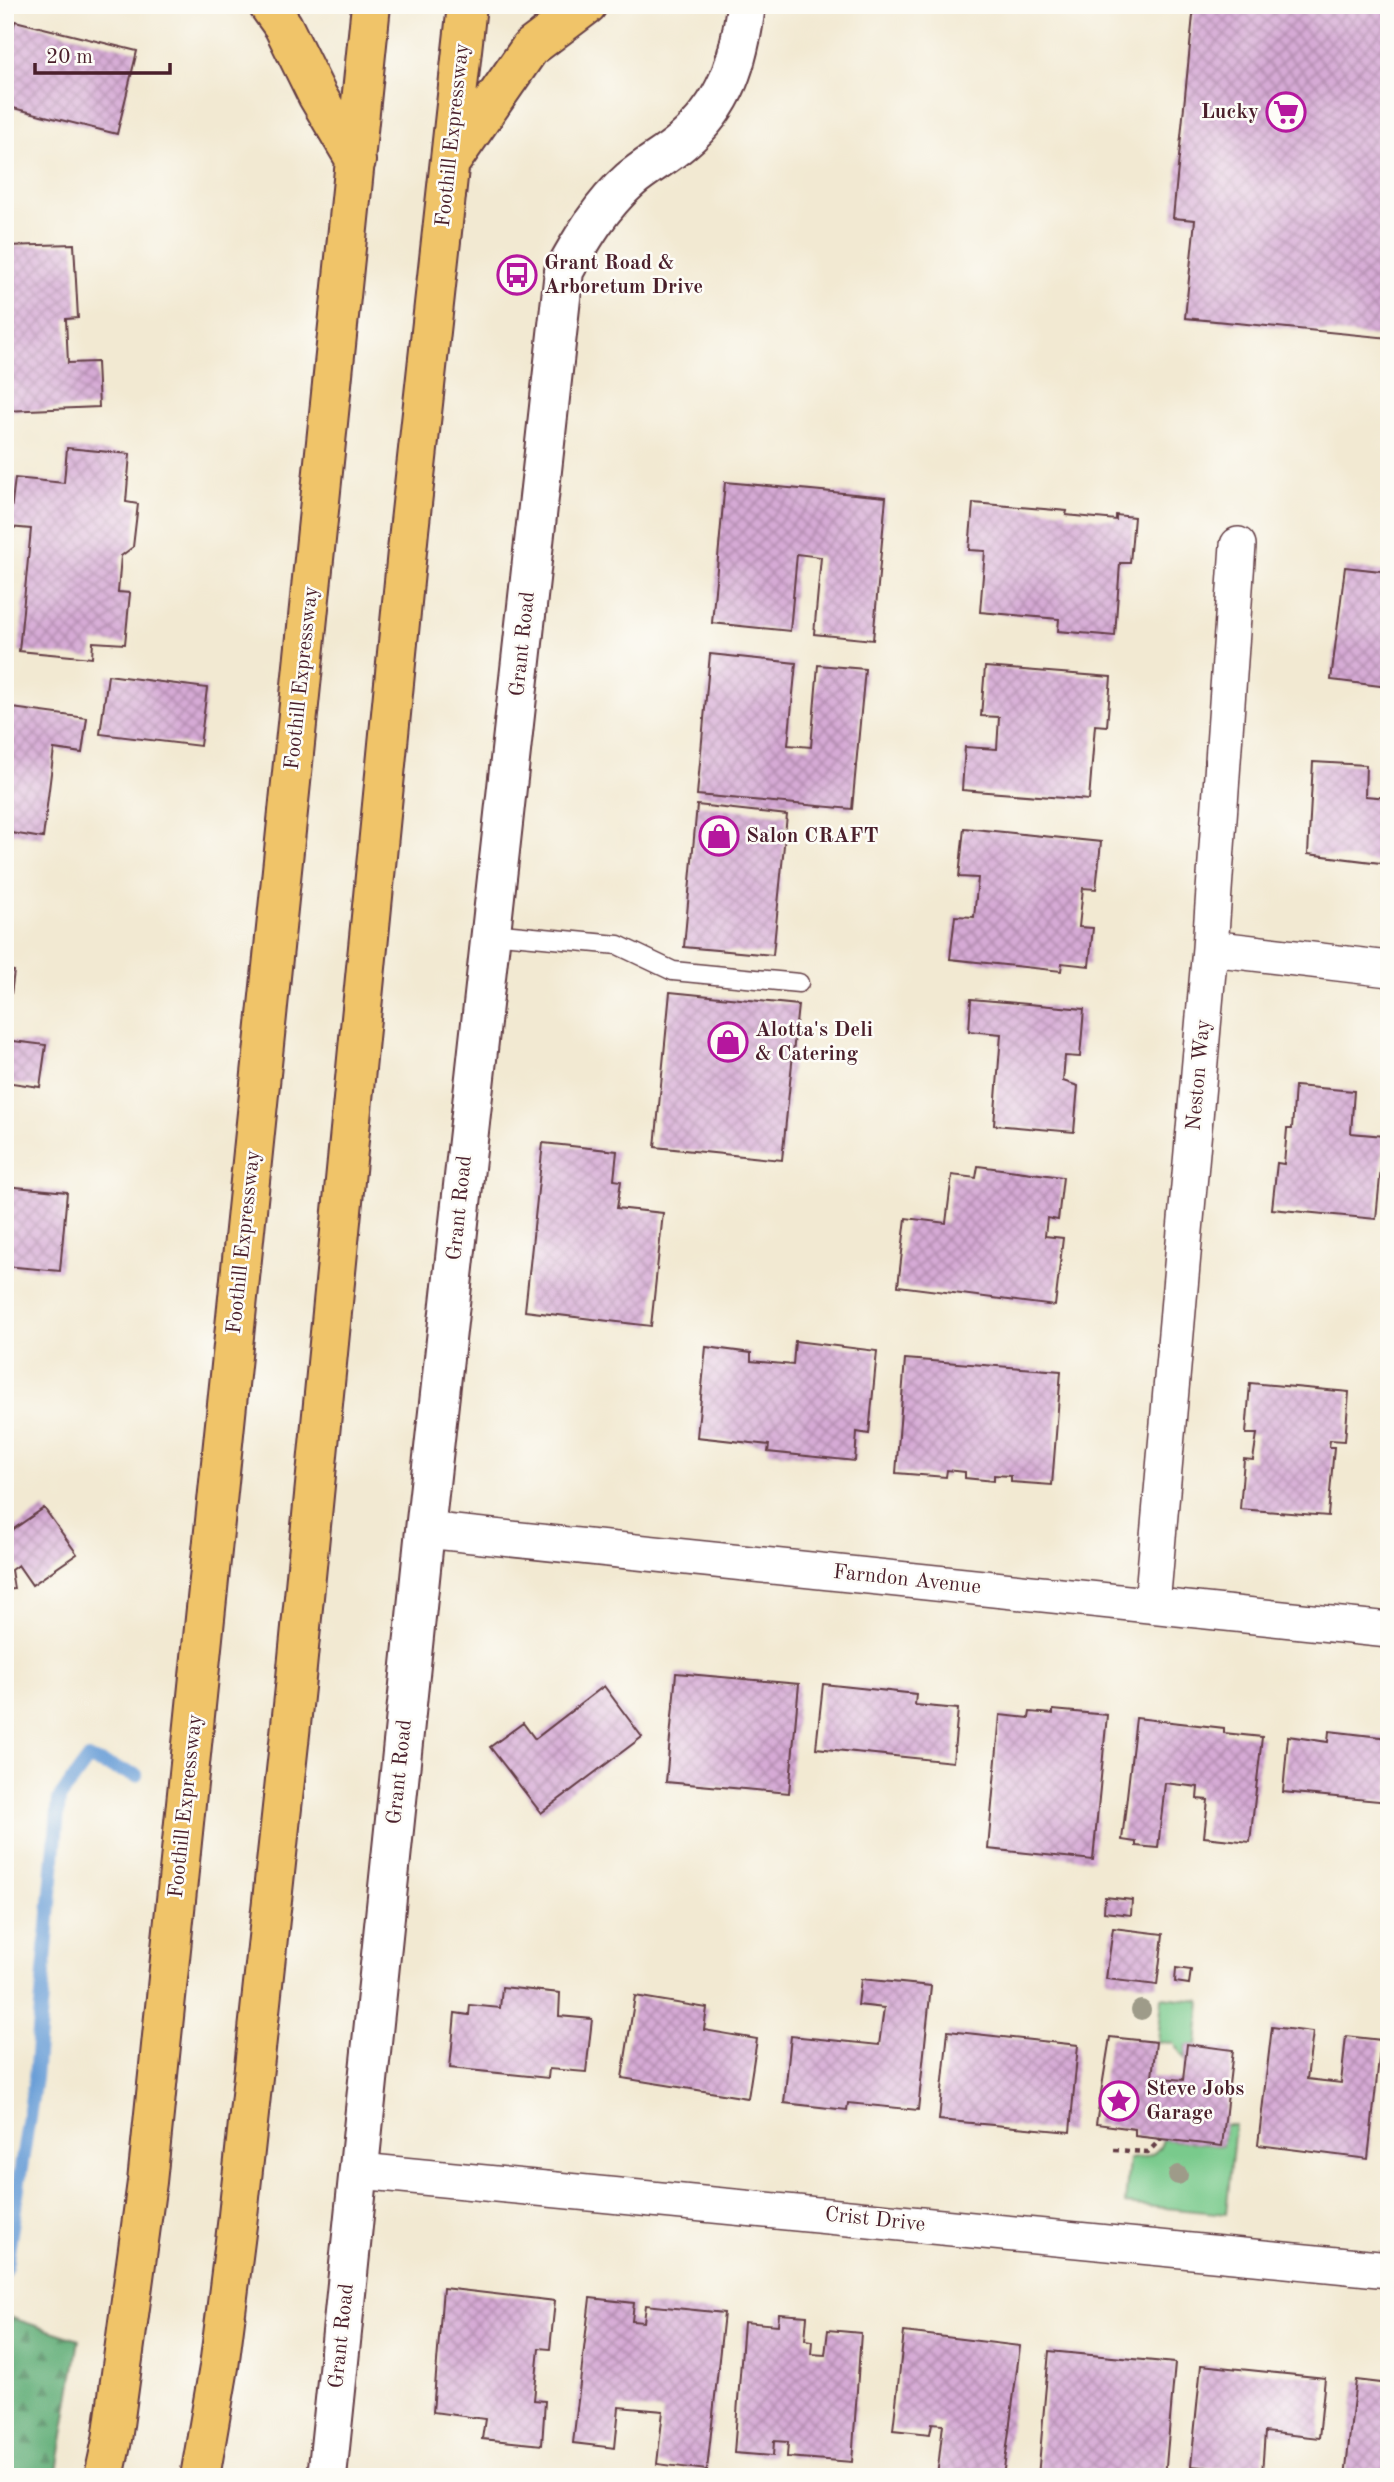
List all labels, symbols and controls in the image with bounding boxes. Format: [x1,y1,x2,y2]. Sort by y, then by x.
scale bar [35,32,170,76]
street label: Foothill Expressway [433,42,473,228]
text: 20 m [46,47,93,68]
supermarket icon: Lucky [1265,91,1307,133]
place label: Lucky [1201,102,1259,123]
place label: Grant Road & Arboretum Drive [544,253,703,298]
bus stop icon: Grant Road & Arboretum Drive [496,254,538,296]
street label: Foothill Expressway [282,585,322,771]
street label: Grant Road [507,590,539,698]
shop icon: Salon CRAFT [698,815,740,857]
place label: Salon CRAFT [746,826,878,847]
street label: Neston Way [1184,1018,1214,1132]
place label: Alotta's Deli & Catering [755,1020,873,1065]
shop icon: Alotta's Deli & Catering [707,1021,749,1063]
street label: Foothill Expressway [224,1149,264,1335]
street label: Grant Road [444,1154,476,1262]
street label: Farndon Avenue [832,1562,982,1598]
street label: Foothill Expressway [166,1713,206,1899]
street label: Grant Road [384,1718,416,1826]
place label: Steve Jobs Garage [1146,2079,1244,2124]
place icon: Steve Jobs Garage [1098,2080,1140,2122]
street label: Crist Drive [824,2204,926,2236]
street label: Grant Road [326,2282,358,2390]

